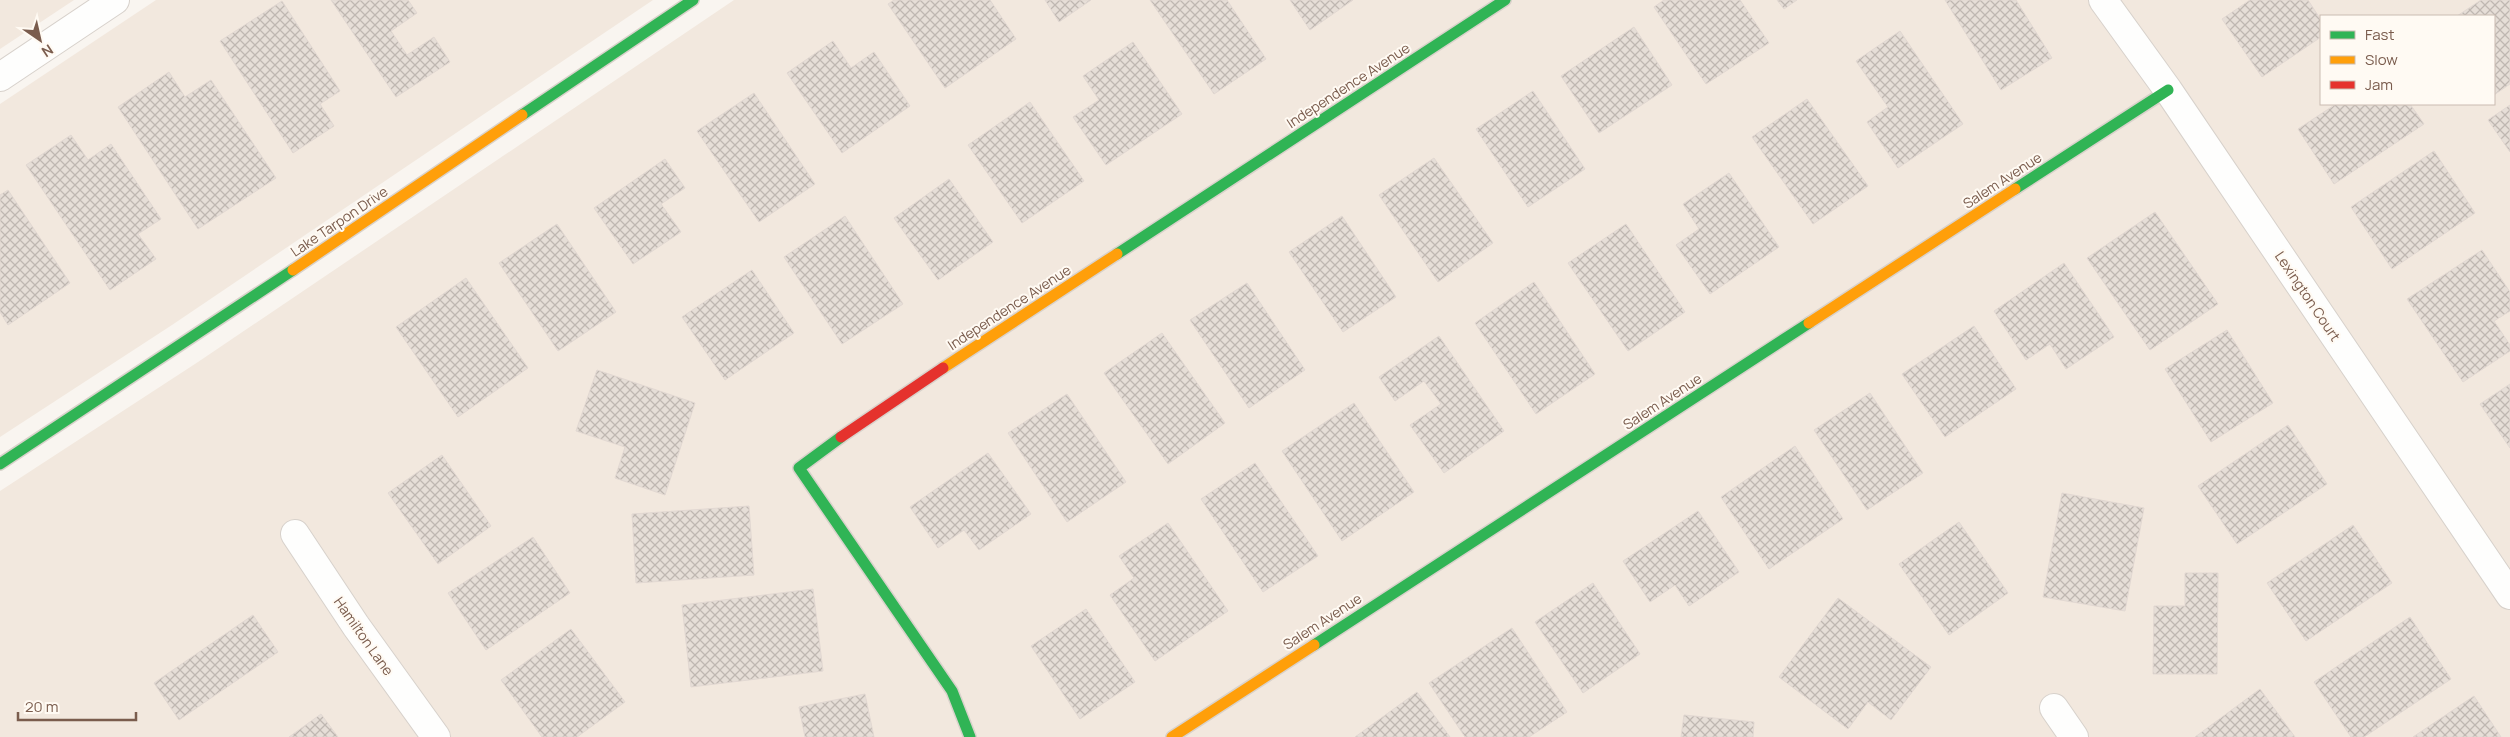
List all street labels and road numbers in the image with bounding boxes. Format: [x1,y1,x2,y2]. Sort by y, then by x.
street label: Independence Avenue [1283,38,1413,132]
street label: Salem Avenue [1959,147,2045,213]
street label: Lake Tarpon Drive [287,181,391,261]
street label: Lexington Court [2271,247,2345,345]
street label: Independence Avenue [944,260,1074,354]
street label: Salem Avenue [1619,368,1705,434]
street label: Salem Avenue [1279,588,1365,654]
street label: Hamilton Lane [330,593,398,679]

